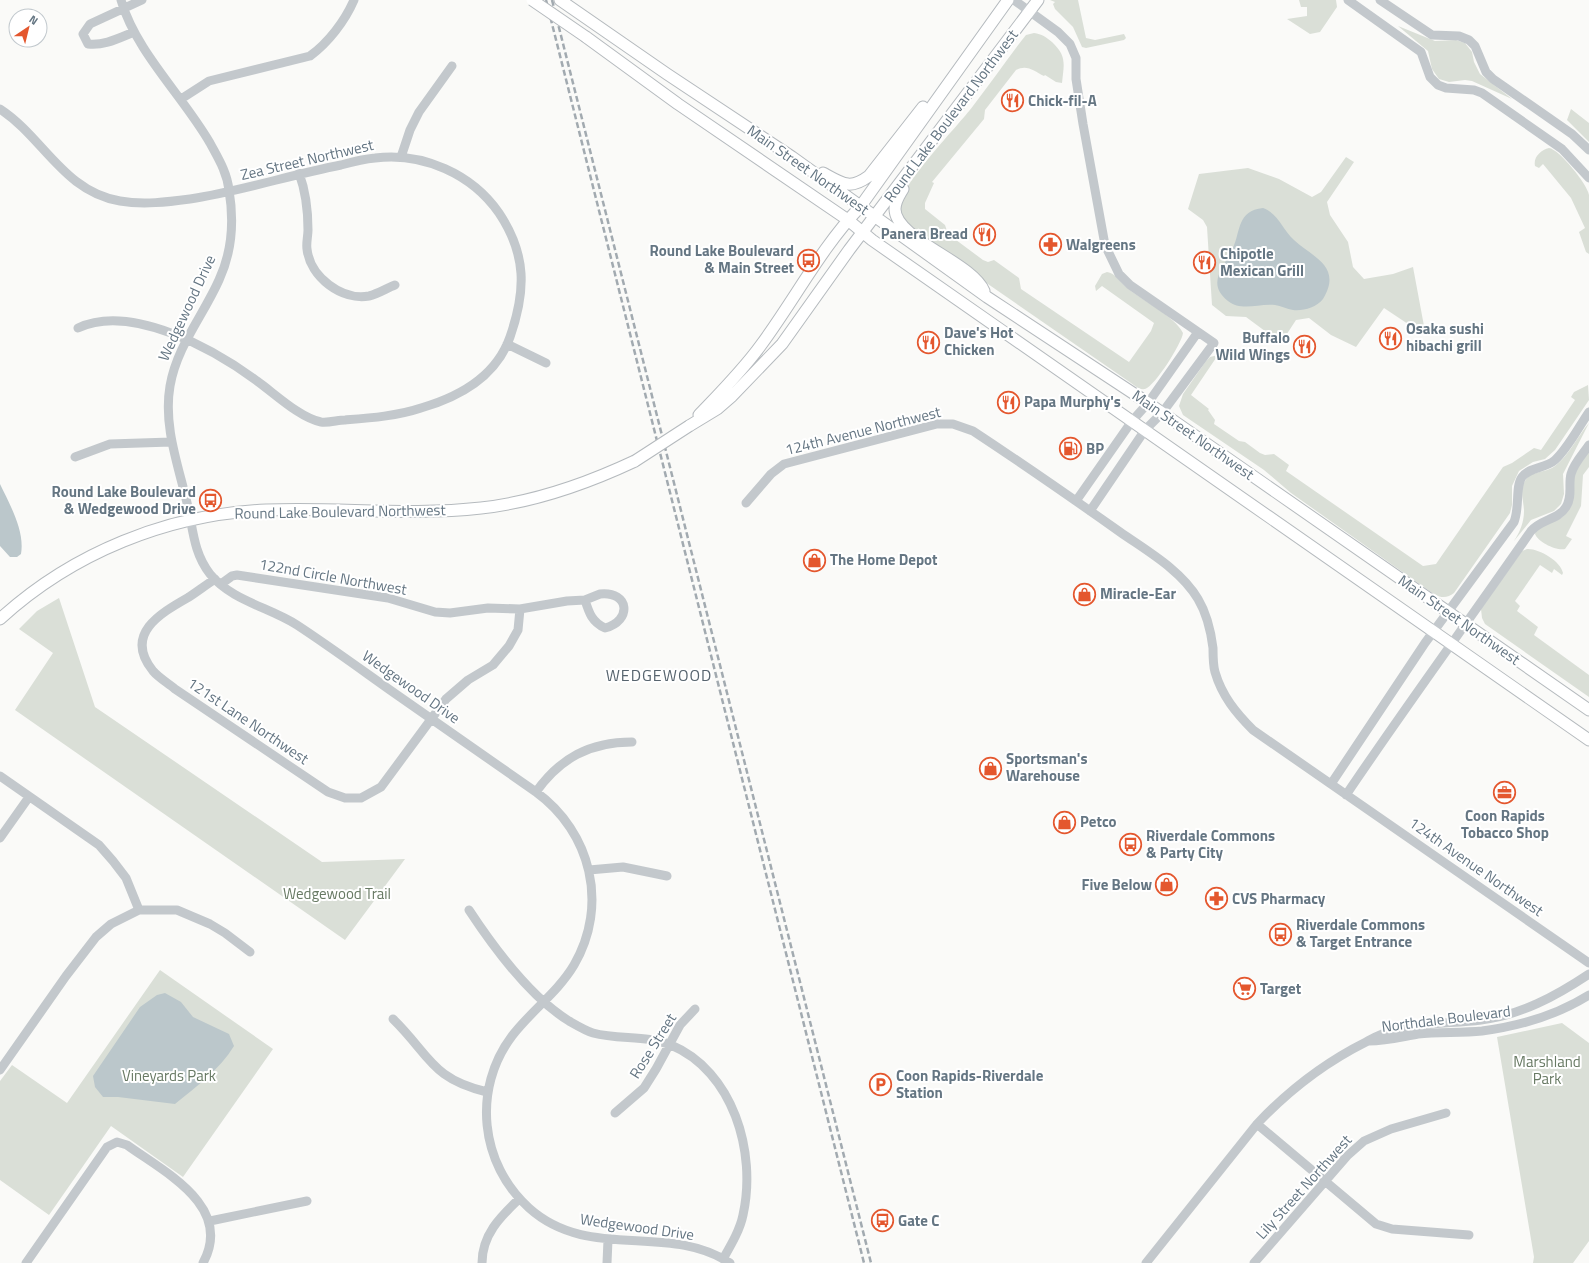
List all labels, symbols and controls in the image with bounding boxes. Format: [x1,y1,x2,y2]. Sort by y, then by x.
north arrow [8,8,48,48]
text: N [26,11,41,29]
street label: Round Lake Boulevard Northwest [878,24,1024,207]
restaurant icon: Chick-fil-A [999,88,1025,114]
place label: Chick-fil-A [1028,89,1097,112]
street label: Main Street Northwest [743,119,875,221]
street label: Zea Street Northwest [238,133,376,186]
restaurant icon: Panera Bread [971,221,997,247]
place label: Panera Bread [881,222,968,245]
pharmacy icon: Walgreens [1037,232,1063,258]
place label: Walgreens [1066,233,1136,256]
place label: Round Lake Boulevard & Main Street [650,239,795,279]
place label: Chipotle Mexican Grill [1220,242,1304,282]
bus stop icon: Round Lake Boulevard & Main Street [796,247,822,273]
restaurant icon: Chipotle Mexican Grill [1191,250,1217,276]
street label: Wedgewood Drive [152,251,221,365]
place label: Osaka sushi hibachi grill [1406,317,1484,357]
place label: Dave's Hot Chicken [944,321,1014,361]
restaurant icon: Osaka sushi hibachi grill [1377,325,1403,351]
place label: Buffalo Wild Wings [1215,326,1290,366]
restaurant icon: Dave's Hot Chicken [916,329,942,355]
restaurant icon: Buffalo Wild Wings [1292,334,1318,360]
street label: Main Street Northwest [1128,384,1260,486]
restaurant icon: Papa Murphy's [995,389,1021,415]
place label: Papa Murphy's [1024,390,1121,413]
street label: 124th Avenue Northwest [783,400,944,461]
fuel station icon: BP [1058,436,1084,462]
place label: BP [1086,437,1104,460]
place label: Round Lake Boulevard & Wedgewood Drive [52,480,196,520]
bus stop icon: Round Lake Boulevard & Wedgewood Drive [198,488,224,514]
street label: Round Lake Boulevard Northwest [234,498,447,525]
shop icon: The Home Depot [801,547,827,573]
place label: The Home Depot [830,548,938,571]
street label: 122nd Circle Northwest [257,552,409,601]
street label: Main Street Northwest [1394,569,1526,671]
shop icon: Miracle-Ear [1072,581,1098,607]
place label: Miracle-Ear [1100,582,1176,605]
street label: Wedgewood Drive [358,644,465,729]
district label: WEDGEWOOD [606,663,712,687]
street label: 121st Lane Northwest [183,671,314,770]
place label: Sportsman's Warehouse [1006,747,1087,787]
shop icon: Sportsman's Warehouse [978,755,1004,781]
office icon: Coon Rapids Tobacco Shop [1492,780,1518,806]
place label: Coon Rapids Tobacco Shop [1461,804,1549,844]
shop icon: Petco [1052,809,1078,835]
place label: Petco [1080,810,1117,833]
street label: 124th Avenue Northwest [1404,811,1549,922]
place label: Riverdale Commons & Party City [1146,824,1275,864]
bus stop icon: Riverdale Commons & Party City [1118,832,1144,858]
shop icon: Five Below [1154,872,1180,898]
place label: Five Below [1081,873,1152,896]
park label: Wedgewood Trail [283,882,391,905]
pharmacy icon: CVS Pharmacy [1204,886,1230,912]
place label: CVS Pharmacy [1232,887,1326,910]
place label: Riverdale Commons & Target Entrance [1296,913,1425,953]
bus stop icon: Riverdale Commons & Target Entrance [1267,921,1293,947]
supermarket icon: Target [1232,976,1258,1002]
place label: Target [1260,977,1302,1000]
street label: Northdale Boulevard [1380,999,1512,1038]
street label: Rose Street [623,1008,682,1083]
park label: Marshland Park [1513,1050,1581,1090]
park label: Vineyards Park [122,1064,216,1087]
place label: Coon Rapids-Riverdale Station [896,1064,1044,1104]
parking icon: Coon Rapids-Riverdale Station [867,1072,893,1098]
street label: Lily Street Northwest [1250,1129,1358,1244]
street label: Wedgewood Drive [579,1207,696,1246]
bus stop icon: Gate C [870,1208,896,1234]
place label: Gate C [898,1209,939,1232]

